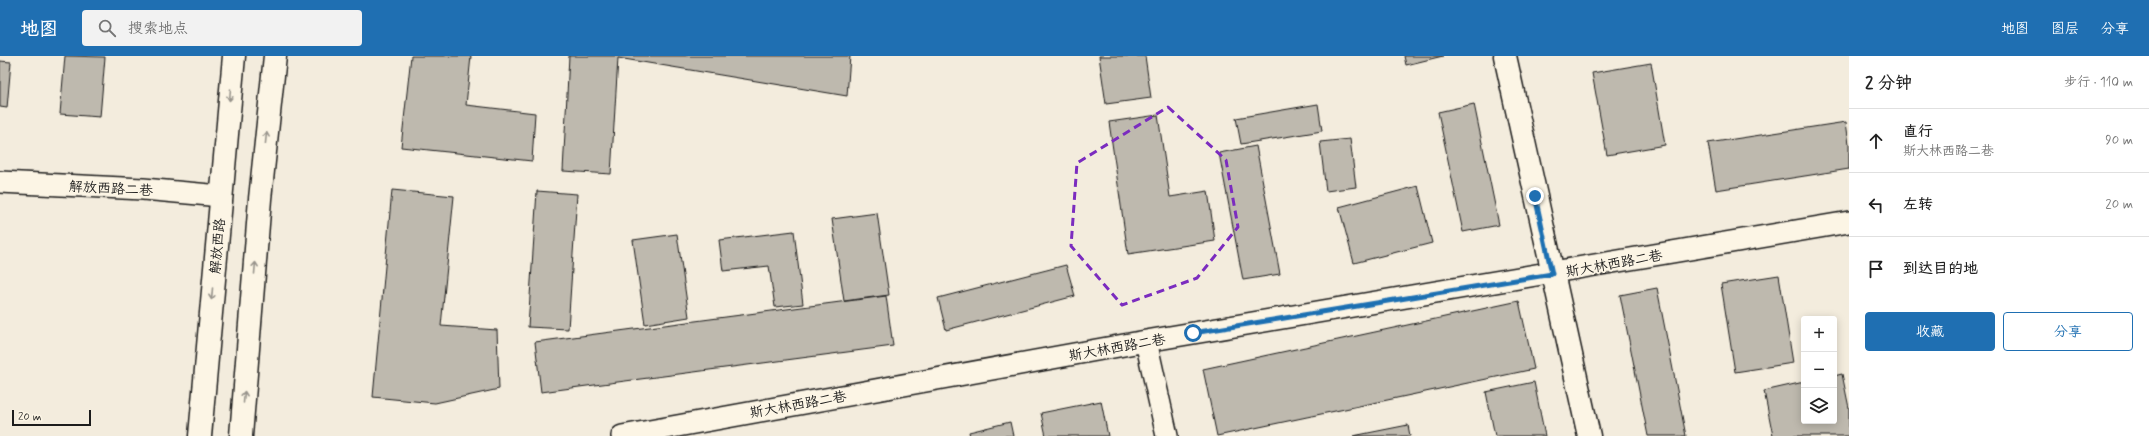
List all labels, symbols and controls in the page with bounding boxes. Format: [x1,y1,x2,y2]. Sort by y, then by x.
search box [82,10,362,46]
text: 地图 [20,17,58,42]
icon: search [96,17,118,39]
text: 搜索地点 [128,19,188,39]
text: 地图 [2001,20,2029,38]
text: 图层 [2051,20,2079,38]
text: 分享 [2101,20,2129,38]
text: 2 分钟 [1865,72,1912,94]
text: 步行 · 110 m [2064,74,2133,91]
one-way arrow [227,88,234,101]
text: 直行 [1903,122,1933,142]
icon: ahead [1865,130,1887,152]
one-way arrow [263,132,270,145]
text: 90 m [2105,132,2133,149]
text: 斯大林西路二巷 [1903,143,1994,160]
street label: 解放西路二巷 [69,178,154,200]
route end [1526,187,1544,205]
icon: left [1865,194,1887,216]
text: 左转 [1903,195,1933,215]
text: 20 m [2105,196,2133,213]
street label: 解放西路 [207,217,229,275]
street label: 斯大林西路二巷 [1564,246,1665,281]
icon: arrive [1865,258,1887,280]
text: 到达目的地 [1903,259,1978,279]
one-way arrow [251,262,258,275]
one-way arrow [209,287,216,300]
button: 收藏 [1865,312,1995,351]
button: 分享 [2003,312,2133,351]
map controls [1801,316,1837,424]
button: + [1801,316,1837,352]
route start [1184,324,1202,342]
street label: 斯大林西路二巷 [1067,330,1168,365]
button: − [1801,352,1837,388]
street label: 斯大林西路二巷 [748,387,849,422]
button: layers [1801,388,1837,424]
one-way arrow [241,391,248,404]
scale bar [12,408,91,427]
text: 20 m [18,410,41,424]

